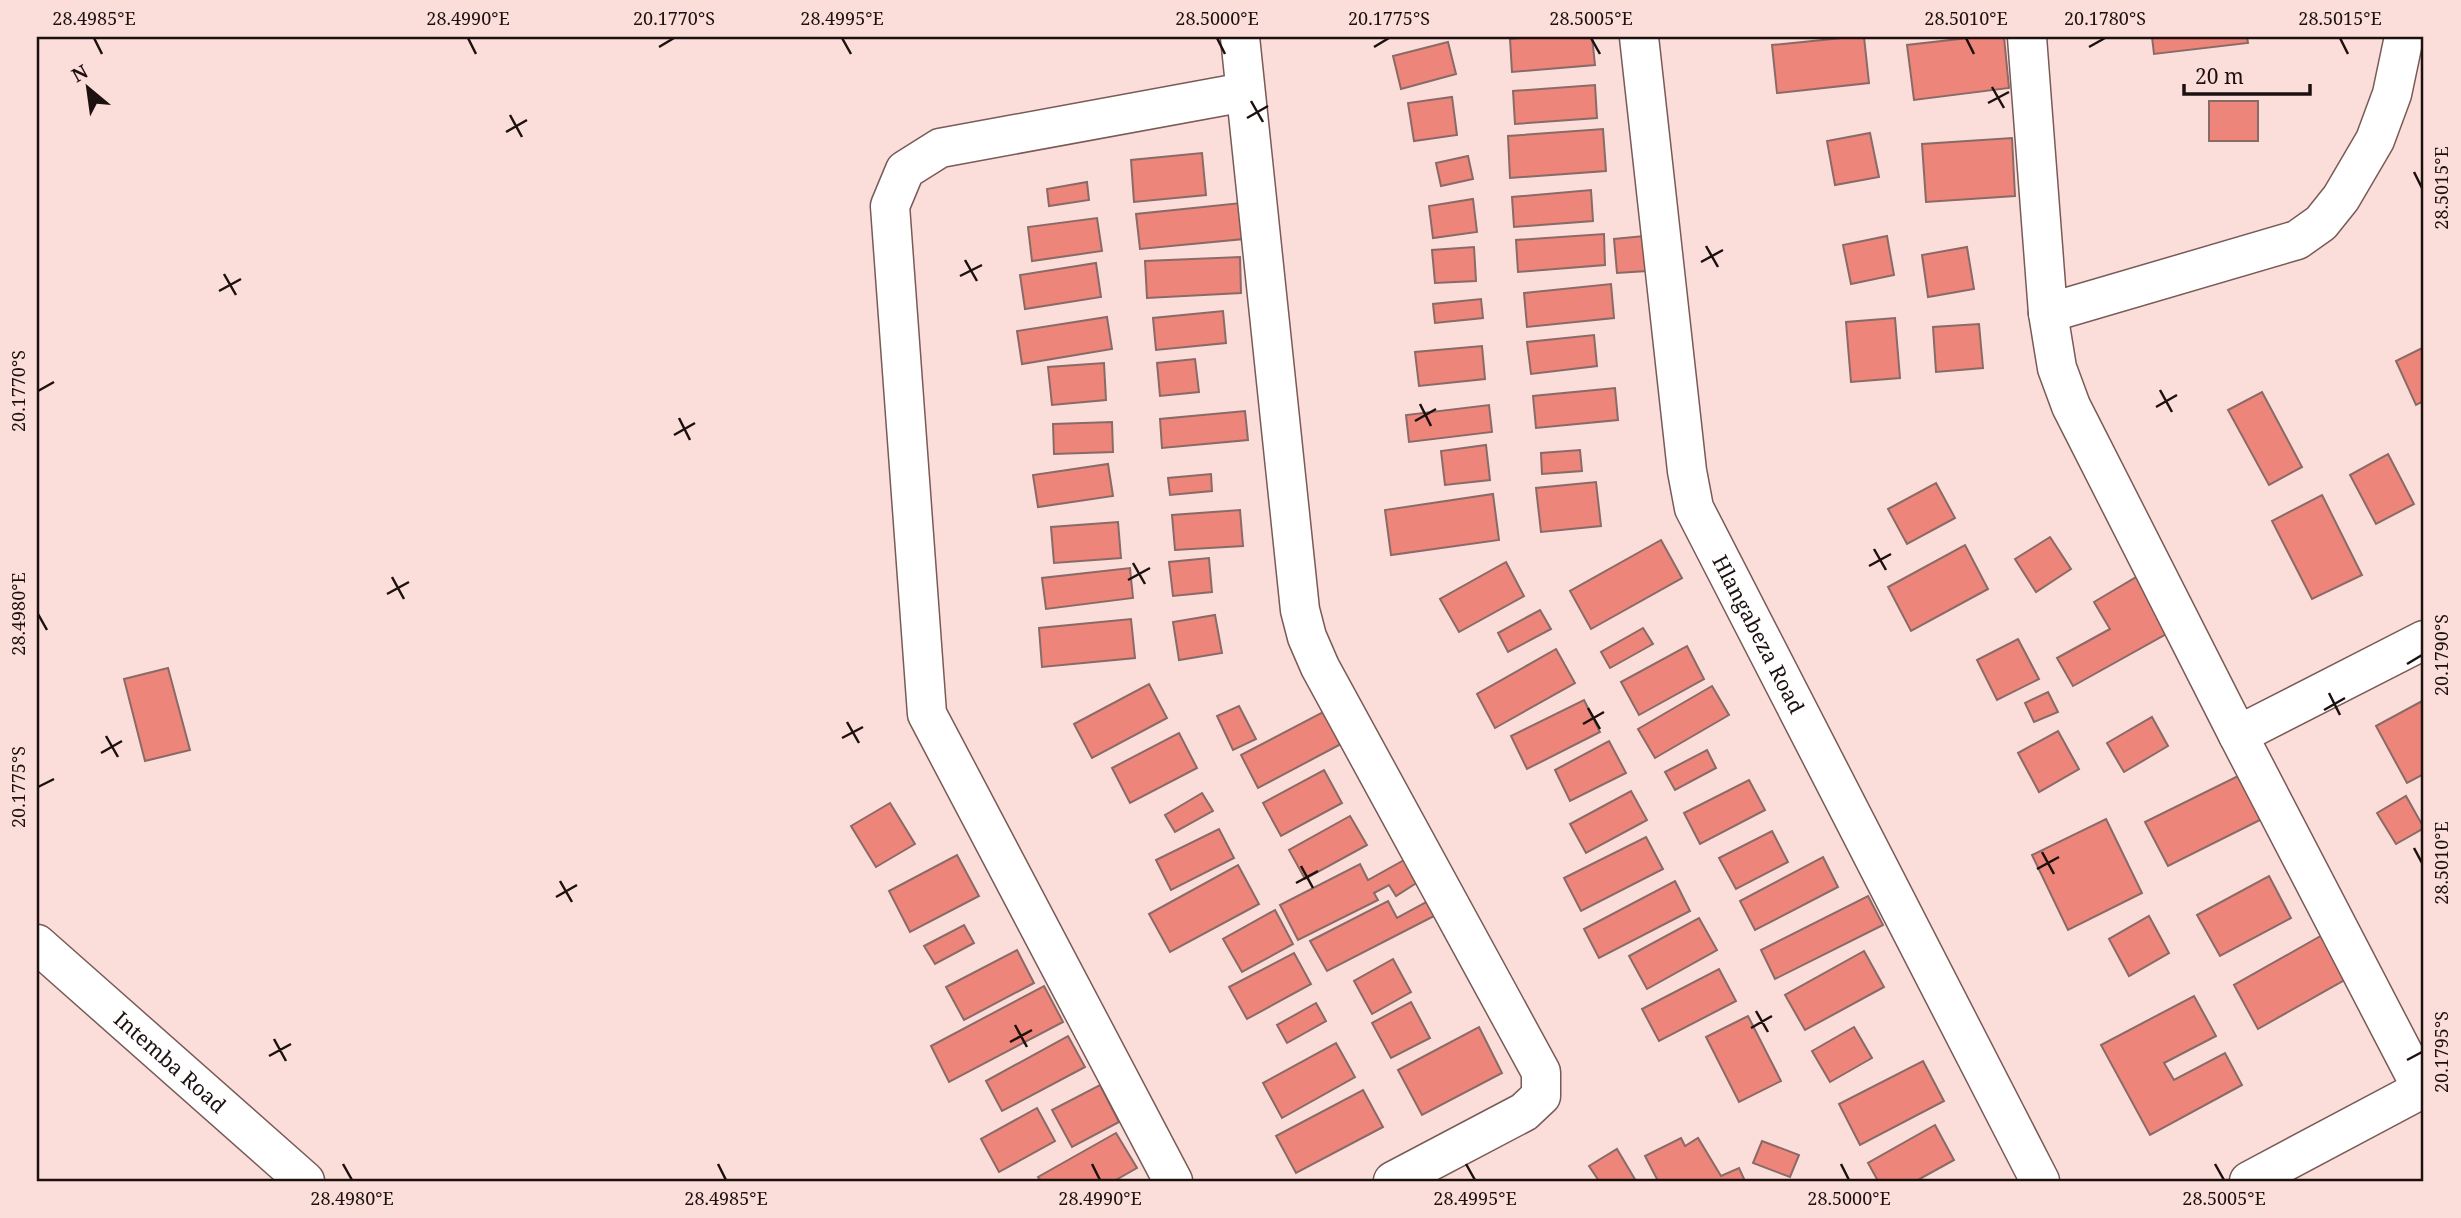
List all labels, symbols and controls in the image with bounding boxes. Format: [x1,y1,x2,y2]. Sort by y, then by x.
text: 28.4985°E [52,6,136,30]
text: 28.4990°E [426,6,510,30]
text: 20.1770°S [633,6,715,30]
text: 28.4995°E [800,6,884,30]
text: 28.5000°E [1175,6,1259,30]
text: 20.1775°S [1348,6,1430,30]
text: 28.5005°E [1549,6,1633,30]
text: 28.5010°E [1924,6,2008,30]
text: 20.1780°S [2064,6,2146,30]
text: 28.5015°E [2298,6,2382,30]
north arrow [52,52,122,122]
scale bar [2184,52,2310,96]
text: N [67,58,93,88]
text: 20 m [2195,62,2244,90]
text: 28.5015°E [2429,146,2453,230]
text: 20.1770°S [6,350,30,432]
street label: Hlangabeza Road [1706,550,1811,718]
text: 28.4980°E [6,572,30,656]
text: 20.1790°S [2429,614,2453,696]
text: 20.1775°S [6,746,30,828]
text: 28.5010°E [2429,821,2453,905]
street label: Intemba Road [108,1005,232,1119]
text: 20.1795°S [2429,1011,2453,1093]
text: 28.4980°E [310,1186,394,1210]
text: 28.4985°E [684,1186,768,1210]
text: 28.4990°E [1058,1186,1142,1210]
text: 28.4995°E [1433,1186,1517,1210]
text: 28.5000°E [1807,1186,1891,1210]
text: 28.5005°E [2182,1186,2266,1210]

